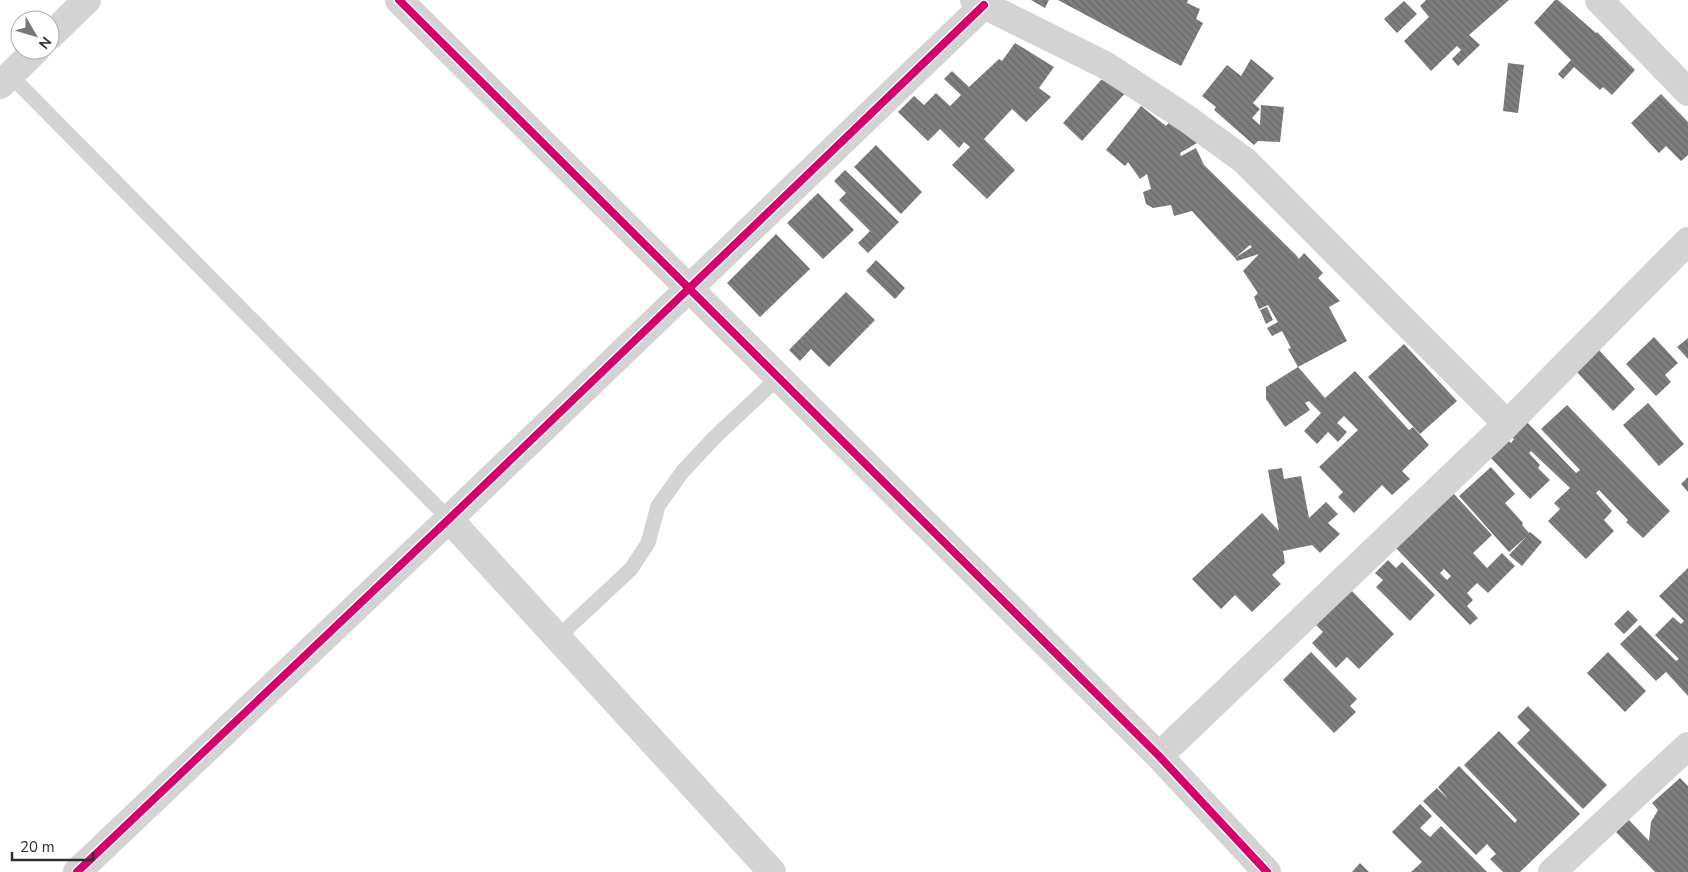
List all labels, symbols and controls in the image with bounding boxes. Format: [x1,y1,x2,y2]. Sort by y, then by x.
north arrow [10,10,60,60]
text: N [34,33,56,53]
scale bar [12,830,94,862]
text: 20 m [20,837,55,857]

